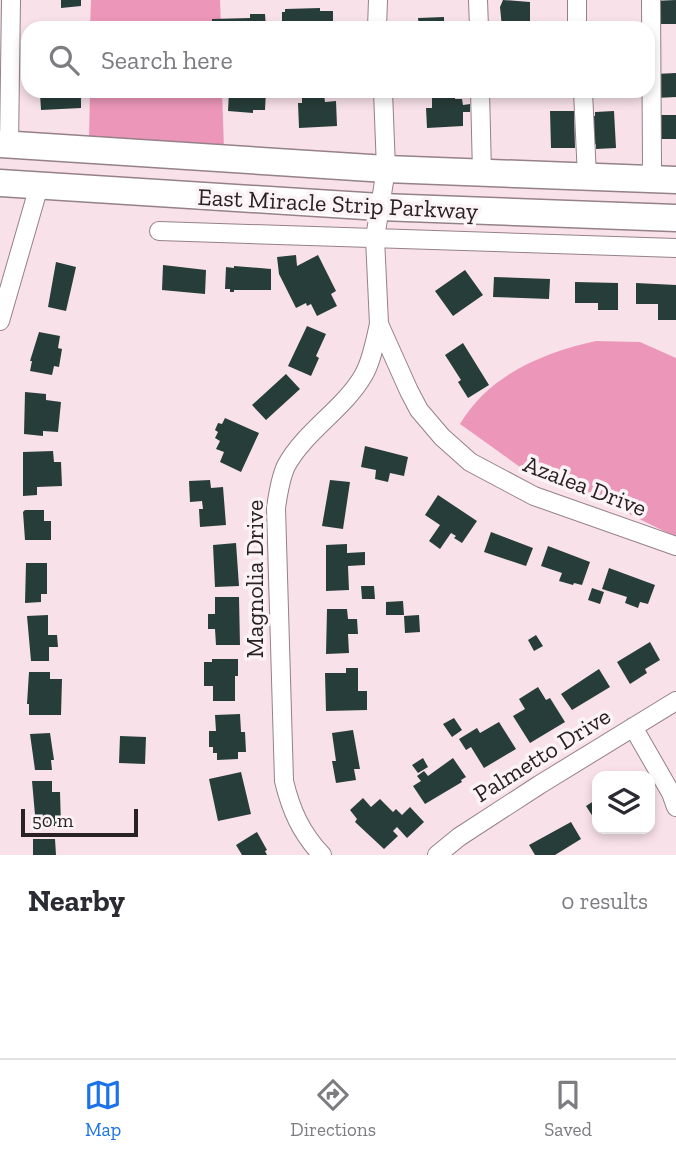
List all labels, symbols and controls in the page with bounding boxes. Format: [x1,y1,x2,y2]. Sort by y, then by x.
search box [21,21,655,98]
icon: search [45,41,83,79]
text: Search here [101,44,233,76]
street label: East Miracle Strip Parkway [197,182,480,225]
street label: Azalea Drive [520,449,651,522]
street label: Magnolia Drive [240,500,269,658]
street label: Palmetto Drive [468,701,615,808]
map controls [592,771,655,834]
button: layers [592,771,655,834]
scale bar [21,806,138,838]
text: 50 m [32,809,73,832]
text: Nearby [28,883,125,919]
text: 0 results [561,887,648,915]
tab: Map [84,1076,122,1141]
tab: Directions [290,1076,376,1141]
tab: Saved [544,1076,592,1141]

